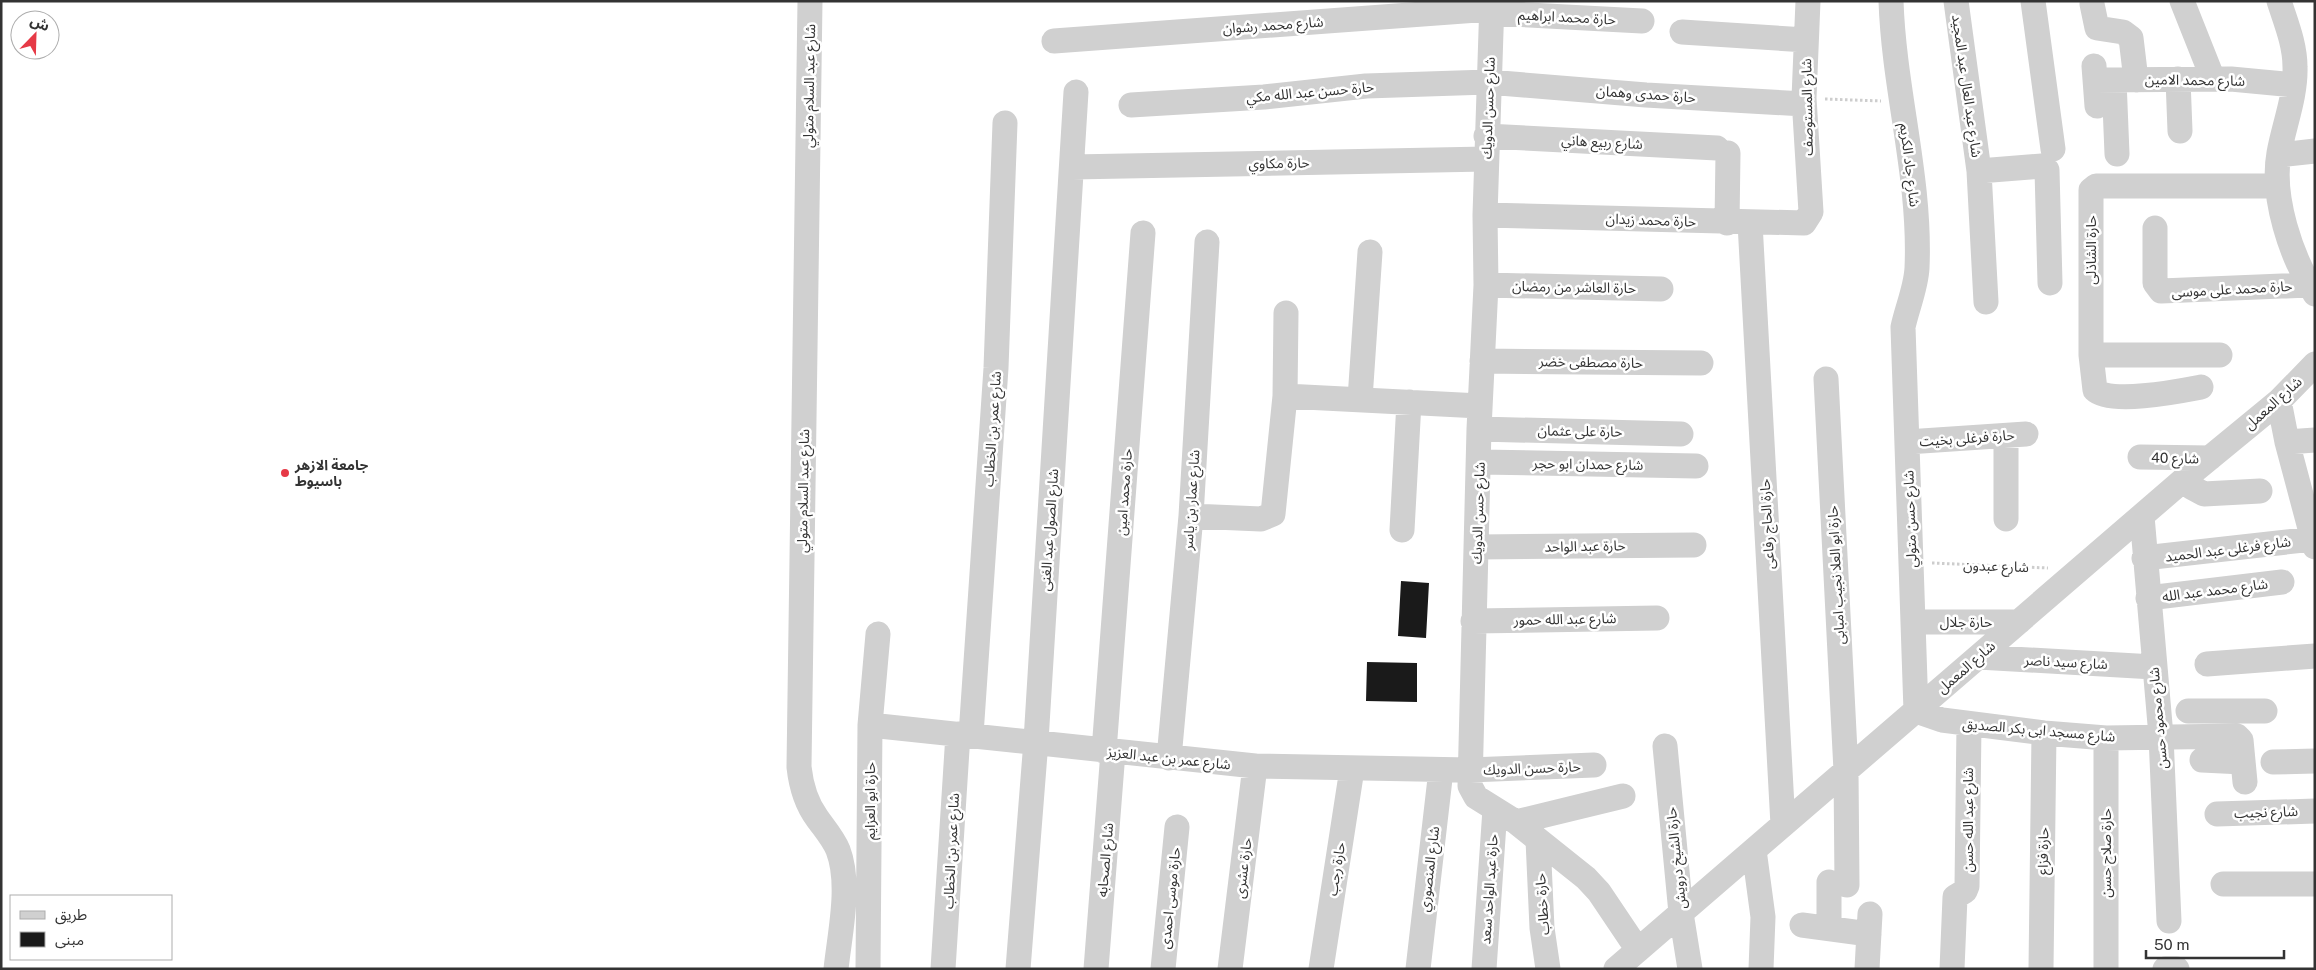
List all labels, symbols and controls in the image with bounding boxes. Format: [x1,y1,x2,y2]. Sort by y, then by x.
street label: حارة محمد ابراهيم [1518,6,1616,31]
north arrow [10,10,60,60]
text: ش [28,12,52,34]
street label: شارع محمد رشوان [1222,13,1324,40]
street label: شارع عبد العال عبد المجيد [1946,13,1985,159]
street label: شارع عبد السلام متولي [800,24,821,148]
street label: شارع حسن الدويك [1478,57,1501,159]
street label: شارع المستوصف [1798,58,1819,156]
street label: شارع محمد الامين [2145,71,2245,92]
street label: حارة حسن عبد الله مكي [1245,78,1375,109]
street label: حارة حمدى وهمان [1596,83,1696,106]
street label: شارع جاد الكريم [1894,122,1923,208]
street label: شارع ربيع هاني [1561,132,1643,155]
street label: حارة مكاوي [1248,154,1310,175]
street label: حارة محمد زيدان [1605,210,1696,231]
street label: حارة الشاذلى [2083,215,2100,285]
street label: حارة العاشر من رمضان [1512,278,1636,297]
street label: حارة محمد على موسى [2171,278,2293,301]
street label: حارة مصطفى خضر [1538,353,1643,372]
street label: شارع عمر بن الخطاب [980,371,1007,488]
street label: شارع المعمل [2241,373,2307,435]
street label: حارة على عثمان [1537,422,1623,441]
street label: حارة فرغلى بخيت [1919,427,2015,450]
street label: شارع عبد السلام متولي [794,429,815,553]
street label: حارة محمد امين [1113,448,1136,536]
street label: شارع عمار بن ياسر [1179,449,1205,552]
street label: شارع 40 [2151,450,2199,469]
street label: شارع حمدان ابو حجر [1532,455,1643,476]
place label: جامعة الازهر باسيوط [294,457,368,489]
street label: شارع حسن الدويك [1468,462,1491,564]
marker: جامعة الازهر باسيوط [279,467,291,479]
street label: شارع الصول عبد الغنى [1037,468,1064,592]
street label: شارع حسن متولي [1900,470,1923,568]
street label: حارة الحاج رفاعى [1757,478,1780,570]
street label: حارة ابو العلا نجيب امبابى [1824,505,1849,645]
street label: شارع فرغلى عبد الحميد [2164,533,2292,568]
street label: حارة عبد الواحد [1544,537,1626,556]
street label: شارع عبدون [1963,557,2029,578]
street label: شارع محمد عبد الله [2161,576,2269,607]
street label: شارع عبد الله حمور [1512,610,1617,631]
street label: حارة جلال [1940,614,1992,631]
street label: شارع المعمل [1934,638,2000,699]
street label: شارع سيد ناصر [2023,652,2108,675]
street label: شارع محمود حسن [2146,666,2173,770]
street label: شارع مسجد ابى بكر الصديق [1962,715,2116,748]
street label: شارع عمر بن عبد العزيز [1105,743,1231,775]
street label: حارة حسن الدويك [1483,758,1581,779]
street label: حارة ابو العزايم [862,762,881,840]
street label: شارع عبد الله حسن [1960,767,1979,873]
street label: شارع عمر بن الخطاب [940,793,965,909]
street label: شارع نجيب [2234,803,2298,824]
street label: حارة الشيخ درويش [1663,806,1692,910]
street label: حارة صلاح حسن [2098,808,2117,898]
street label: شارع الصحابه [1094,822,1119,898]
street label: شارع المنصوري [1416,825,1445,913]
street label: حارة فزاع [2035,827,2054,875]
street label: حارة عبد الواحد سعد [1477,833,1502,945]
street label: حارة عشرى [1231,837,1256,899]
street label: حارة رجب [1324,841,1349,897]
street label: حارة موسى احمدى [1157,846,1184,950]
street label: حارة خطاب [1532,872,1553,936]
legend [10,895,172,960]
text: طريق [55,906,87,925]
scale bar [2146,928,2284,960]
text: مبنى [55,931,84,949]
text: 50 m [2154,936,2189,953]

